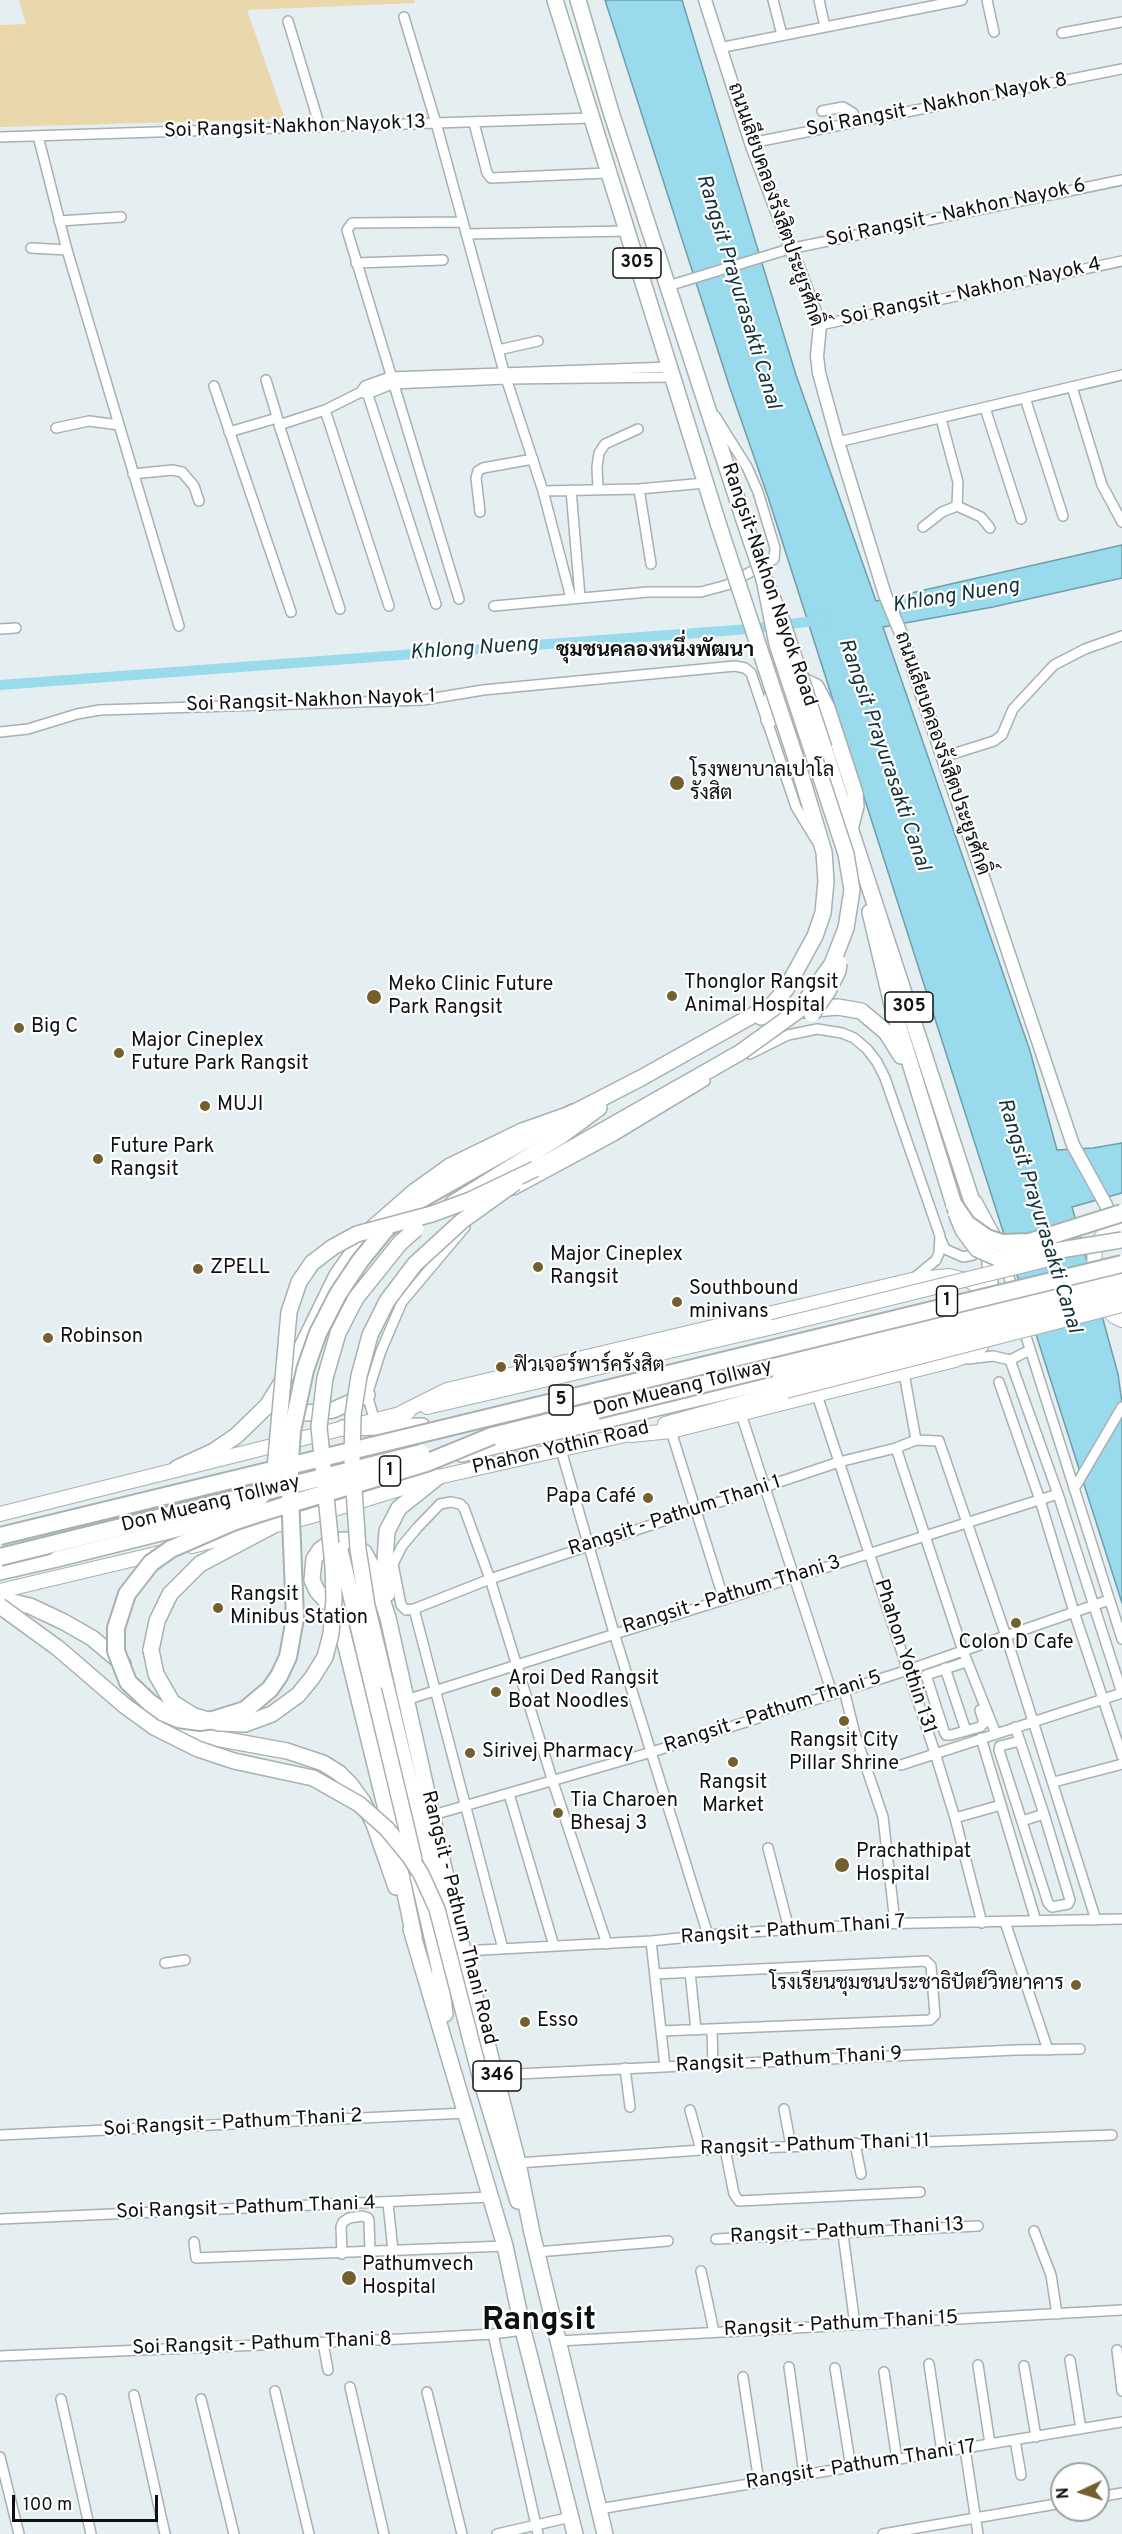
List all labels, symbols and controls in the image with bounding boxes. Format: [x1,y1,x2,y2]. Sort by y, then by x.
street label: Soi Rangsit - Nakhon Nayok 8 [805,69,1069,143]
street label: ถนนเลียบคลองรังสิตประยูรศักดิ์ [721,80,827,330]
street label: Soi Rangsit-Nakhon Nayok 13 [164,111,426,145]
water label: Rangsit Prayurasakti Canal [689,172,785,412]
street label: Soi Rangsit - Nakhon Nayok 6 [824,175,1088,253]
road number: 305 [613,248,661,278]
street label: Soi Rangsit - Nakhon Nayok 4 [839,254,1103,332]
street label: Rangsit-Nakhon Nayok Road [715,460,821,710]
water label: Khlong Nueng [891,575,1021,619]
street label: ถนนเลียบคลองรังสิตประยูรศักดิ์ [888,629,994,879]
water label: Khlong Nueng [409,633,539,667]
water label: Rangsit Prayurasakti Canal [831,636,935,874]
district label: ชุมชนคลองหนึ่งพัฒนา [556,639,754,665]
street label: Soi Rangsit-Nakhon Nayok 1 [186,686,436,718]
place label: โรงพยาบาลเปาโล รังสิต [690,760,834,807]
marker: โรงพยาบาลเปาโล รังสิต [668,774,686,792]
place label: Thonglor Rangsit Animal Hospital [684,972,839,1019]
place label: Meko Clinic Future Park Rangsit [388,974,553,1021]
marker: Meko Clinic Future Park Rangsit [365,988,383,1006]
marker: Thonglor Rangsit Animal Hospital [665,989,679,1003]
road number: 305 [885,992,933,1022]
place label: Big C [31,1016,78,1040]
marker: Big C [12,1021,26,1035]
place label: Major Cineplex Future Park Rangsit [131,1030,309,1077]
marker: Major Cineplex Future Park Rangsit [112,1046,126,1060]
place label: MUJI [217,1094,263,1118]
water label: Rangsit Prayurasakti Canal [990,1096,1086,1336]
marker: MUJI [198,1099,212,1113]
place label: Future Park Rangsit [110,1136,214,1183]
marker: Future Park Rangsit [91,1152,105,1166]
place label: Major Cineplex Rangsit [550,1244,683,1291]
place label: ZPELL [210,1257,270,1281]
marker: Major Cineplex Rangsit [531,1260,545,1274]
marker: ZPELL [191,1262,205,1276]
place label: Southbound minivans [689,1278,798,1325]
road number: 1 [936,1286,958,1316]
marker: Southbound minivans [670,1295,684,1309]
place label: Robinson [60,1326,143,1350]
marker: Robinson [41,1331,55,1345]
place label: ฟิวเจอร์พาร์ครังสิต [513,1355,665,1379]
street label: Don Mueang Tollway [591,1355,775,1423]
marker: ฟิวเจอร์พาร์ครังสิต [494,1360,508,1374]
road number: 5 [549,1385,573,1415]
street label: Phahon Yothin Road [470,1417,652,1481]
road number: 1 [380,1456,400,1486]
street label: Don Mueang Tollway [119,1471,303,1539]
street label: Rangsit - Pathum Thani 1 [566,1471,784,1563]
place label: Papa Café [546,1486,636,1510]
marker: Papa Café [641,1491,655,1505]
street label: Rangsit - Pathum Thani 3 [620,1551,844,1641]
street label: Phahon Yothin 131 [868,1577,940,1737]
place label: Rangsit Minibus Station [230,1584,368,1631]
marker: Rangsit Minibus Station [211,1601,225,1615]
marker: Colon D Cafe [1009,1616,1023,1630]
place label: Colon D Cafe [958,1632,1074,1656]
street label: Rangsit - Pathum Thani 5 [661,1666,885,1760]
place label: Aroi Ded Rangsit Boat Noodles [508,1668,659,1715]
marker: Aroi Ded Rangsit Boat Noodles [489,1685,503,1699]
marker: Rangsit City Pillar Shrine [837,1714,851,1728]
place label: Rangsit City Pillar Shrine [789,1730,899,1777]
place label: Sirivej Pharmacy [482,1741,634,1765]
marker: Sirivej Pharmacy [463,1746,477,1760]
marker: Rangsit Market [726,1755,740,1769]
place label: Rangsit Market [699,1772,767,1819]
street label: Rangsit - Pathum Thani Road [415,1788,501,2048]
place label: Tia Charoen Bhesaj 3 [570,1790,678,1837]
marker: Tia Charoen Bhesaj 3 [551,1806,565,1820]
place label: Prachathipat Hospital [856,1841,971,1888]
marker: Prachathipat Hospital [833,1856,851,1874]
street label: Rangsit - Pathum Thani 7 [680,1911,906,1951]
place label: โรงเรียนชุมชนประชาธิปัตย์วิทยาคาร [770,1973,1064,1997]
marker: โรงเรียนชุมชนประชาธิปัตย์วิทยาคาร [1069,1978,1083,1992]
place label: Esso [537,2010,578,2034]
marker: Esso [518,2015,532,2029]
street label: Rangsit - Pathum Thani 9 [675,2043,903,2079]
road number: 346 [473,2061,521,2091]
street label: Soi Rangsit - Pathum Thani 2 [103,2105,363,2143]
street label: Rangsit - Pathum Thani 11 [700,2130,930,2162]
street label: Soi Rangsit - Pathum Thani 4 [116,2192,376,2226]
street label: Rangsit - Pathum Thani 13 [729,2214,965,2250]
place label: Pathumvech Hospital [362,2254,474,2301]
marker: Pathumvech Hospital [340,2269,358,2287]
district label: Rangsit [482,2304,596,2342]
street label: Rangsit - Pathum Thani 15 [723,2307,959,2343]
street label: Soi Rangsit - Pathum Thani 8 [132,2328,392,2362]
street label: Rangsit - Pathum Thani 17 [744,2436,978,2496]
north arrow [1050,2462,1110,2522]
scale bar [15,2483,160,2521]
text: N [1054,2487,1074,2500]
text: 100 m [23,2494,72,2517]

